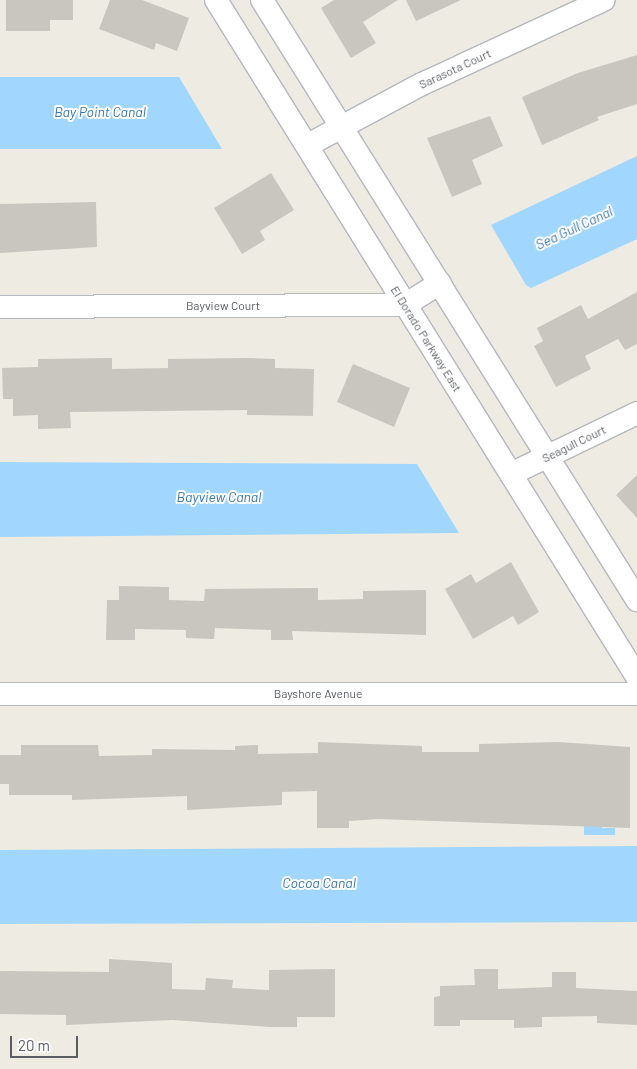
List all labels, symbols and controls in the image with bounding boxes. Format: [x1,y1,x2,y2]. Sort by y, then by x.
street label: Sarasota Court [417,46,493,92]
water label: Bay Point Canal [54,104,146,120]
water label: Sea Gull Canal [533,203,615,253]
street label: El Dorado Parkway East [388,283,464,395]
street label: Bayview Court [186,299,260,313]
street label: Seagull Court [540,422,608,466]
water label: Bayview Canal [177,489,261,505]
street label: Bayshore Avenue [274,687,362,701]
water label: Cocoa Canal [282,875,356,891]
scale bar [12,1026,80,1058]
text: 20 m [18,1036,50,1054]

